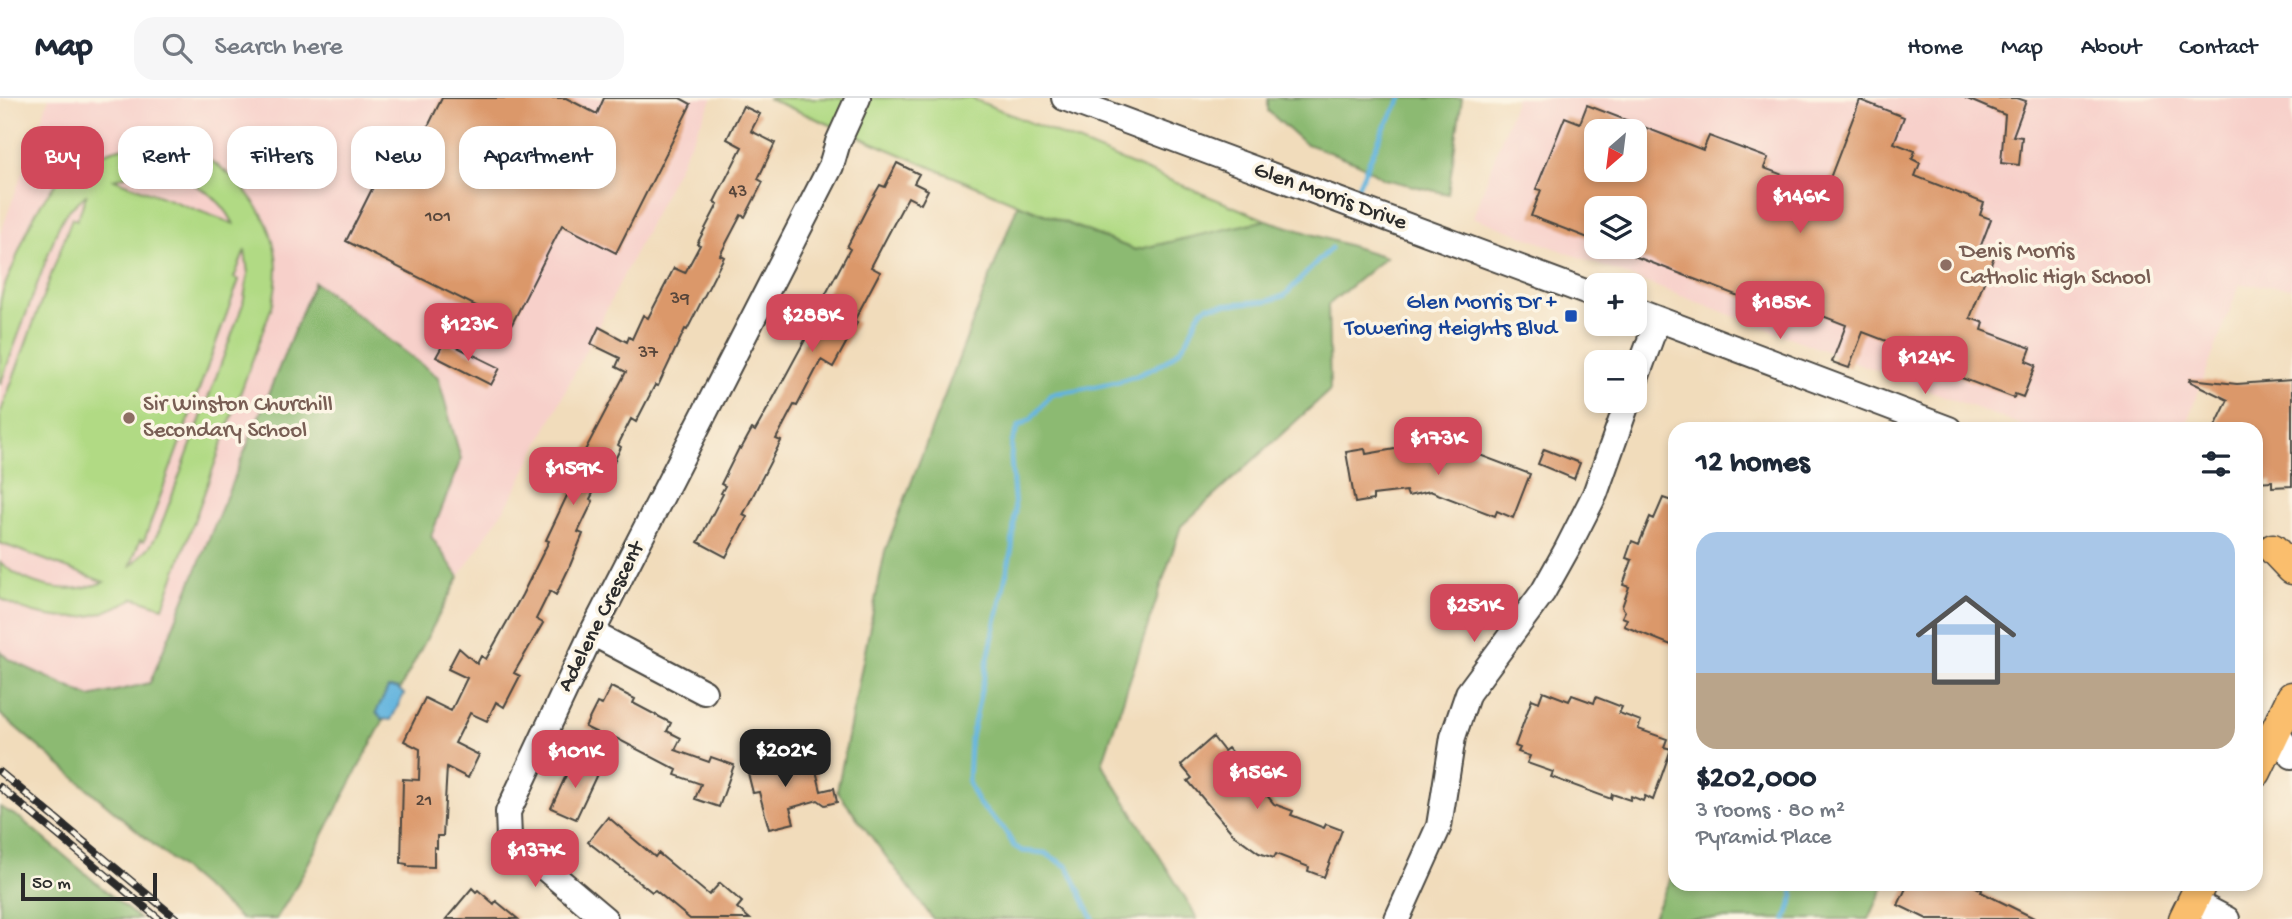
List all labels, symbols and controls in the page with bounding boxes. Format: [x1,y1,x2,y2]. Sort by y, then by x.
search box [134,17,624,80]
text: Map [35,29,92,67]
icon: search [158,29,196,67]
text: Search here [214,33,343,64]
text: Home [1907,34,1963,63]
text: Map [2001,34,2043,63]
text: About [2081,34,2141,63]
text: Contact [2179,34,2257,63]
north arrow [1584,119,1647,182]
map controls [1584,119,1647,413]
chip: Buy [21,126,104,189]
chip: Rent [118,126,213,189]
chip: Filters [227,126,337,189]
chip: New [351,126,445,189]
chip: Apartment [459,126,616,189]
street label: Glen Morris Drive [1250,157,1411,238]
pin: $146K [1751,176,1849,235]
house number: 43 [729,181,748,204]
text: $146K [1773,184,1827,211]
button: layers [1584,196,1647,259]
house number: 101 [424,206,451,229]
place label: Denis Morris Catholic High School [1958,239,2151,292]
marker: Denis Morris Catholic High School [1938,257,1954,273]
button: + [1584,273,1647,336]
pin: $185K [1731,282,1829,341]
house number: 39 [669,288,690,311]
place label: Glen Morris Dr + Towering Heights Blvd [1343,290,1559,343]
text: $185K [1752,290,1808,317]
pin: $288K [763,294,861,354]
pin: $123K [419,303,517,363]
text: $288K [782,303,842,330]
marker: Glen Morris Dr + Towering Heights Blvd [1563,308,1579,324]
text: $123K [440,312,496,339]
pin: $124K [1876,336,1974,396]
house number: 37 [637,342,659,365]
text: $124K [1898,345,1952,372]
button: − [1584,350,1647,413]
place label: Sir Winston Churchill Secondary School [143,392,333,445]
marker: Sir Winston Churchill Secondary School [121,410,137,426]
pin: $173K [1389,418,1487,477]
text: $173K [1410,426,1466,453]
icon: filters [2197,445,2235,483]
text: 12 homes [1696,447,1809,482]
pin: $159K [524,448,622,507]
text: $159K [545,456,601,483]
street label: Adelene Crescent [553,536,652,697]
icon: home [1903,577,2029,703]
pin: $251K [1425,584,1523,644]
text: $251K [1446,593,1502,620]
pin: $101K [526,730,624,790]
pin: $202K [736,730,834,789]
text: $202K [756,738,814,765]
text: $101K [548,739,602,766]
pin: $156K [1208,752,1306,811]
text: $156K [1229,760,1285,787]
text: $202,000 [1696,763,1816,798]
house number: 21 [416,790,433,813]
text: 3 rooms · 80 m² [1696,798,1845,825]
text: Pyramid Place [1696,825,1831,852]
pin: $137K [486,830,584,889]
text: $137K [507,838,563,865]
scale bar [21,870,158,902]
text: 50 m [32,873,71,896]

